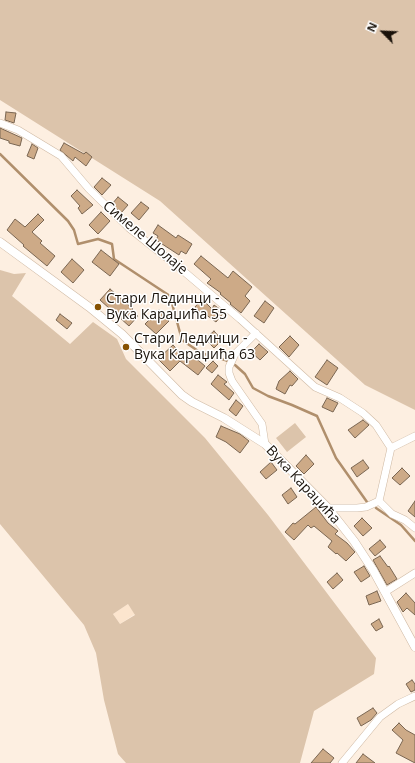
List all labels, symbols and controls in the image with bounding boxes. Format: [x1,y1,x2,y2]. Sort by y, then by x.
north arrow [363,12,403,52]
text: N [363,20,380,34]
street label: Симеле Шолаје [99,198,191,278]
place label: Стари Лединци - Вука Караџића 55 [106,291,227,324]
marker: Стари Лединци - Вука Караџића 55 [93,302,103,312]
place label: Стари Лединци - Вука Караџића 63 [134,331,255,364]
marker: Стари Лединци - Вука Караџића 63 [121,342,131,352]
street label: Вука Караџића [262,442,344,528]

